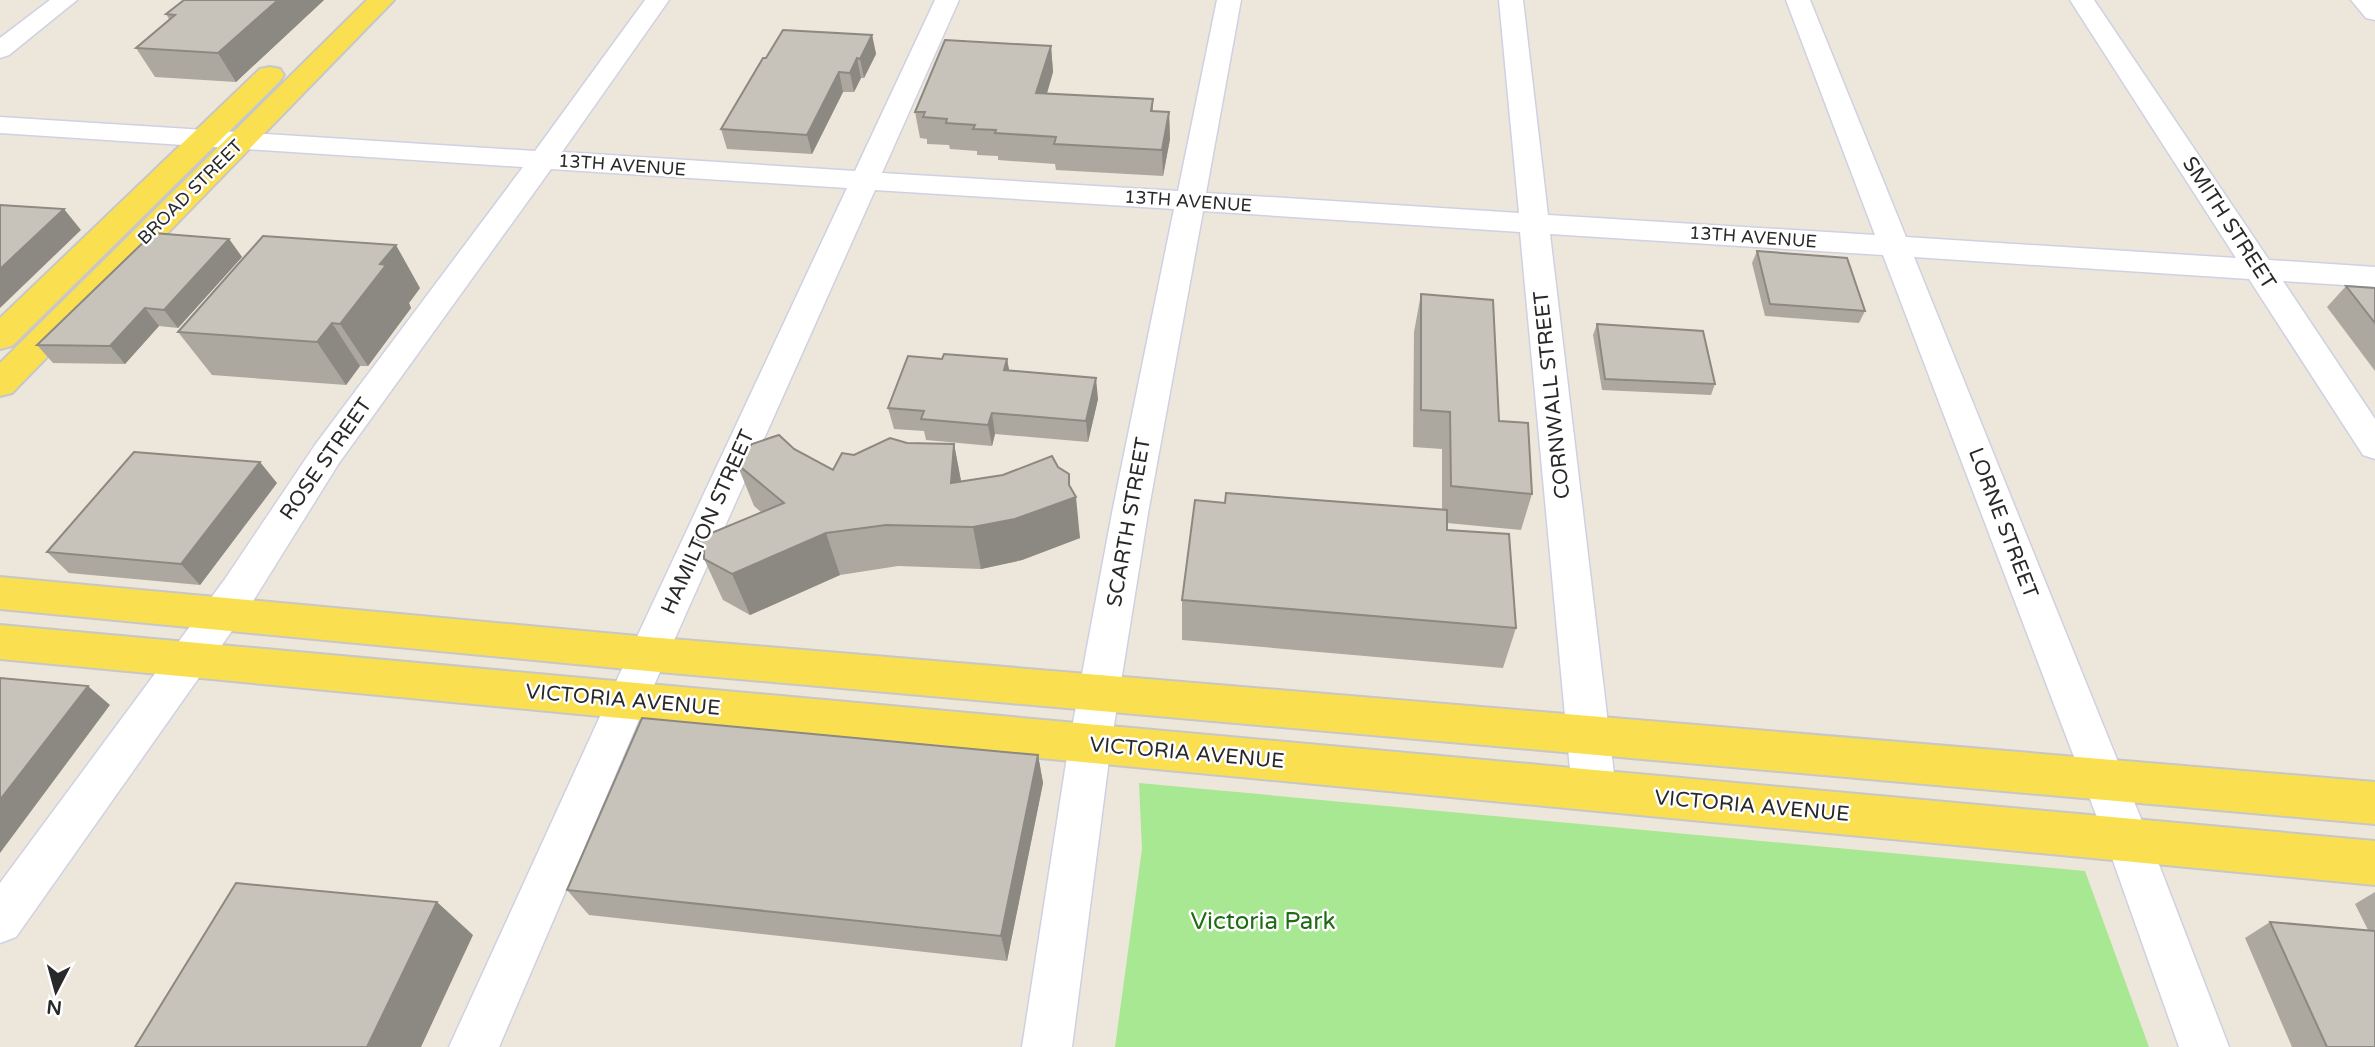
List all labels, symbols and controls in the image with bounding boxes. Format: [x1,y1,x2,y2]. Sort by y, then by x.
street label: BROAD STREET [133,135,247,249]
street label: 13TH AVENUE [557,150,687,180]
street label: SMITH STREET [2177,152,2281,294]
street label: 13TH AVENUE [1123,186,1253,216]
street label: 13TH AVENUE [1688,222,1818,252]
street label: CORNWALL STREET [1529,290,1575,500]
street label: ROSE STREET [275,393,377,525]
street label: HAMILTON STREET [656,426,760,618]
street label: SCARTH STREET [1102,435,1156,609]
street label: LORNE STREET [1963,444,2043,602]
street label: VICTORIA AVENUE [525,679,721,721]
street label: VICTORIA AVENUE [1089,732,1285,774]
street label: VICTORIA AVENUE [1654,785,1850,827]
park label: Victoria Park [1191,907,1335,936]
north arrow [21,956,91,1026]
text: N [46,995,63,1019]

